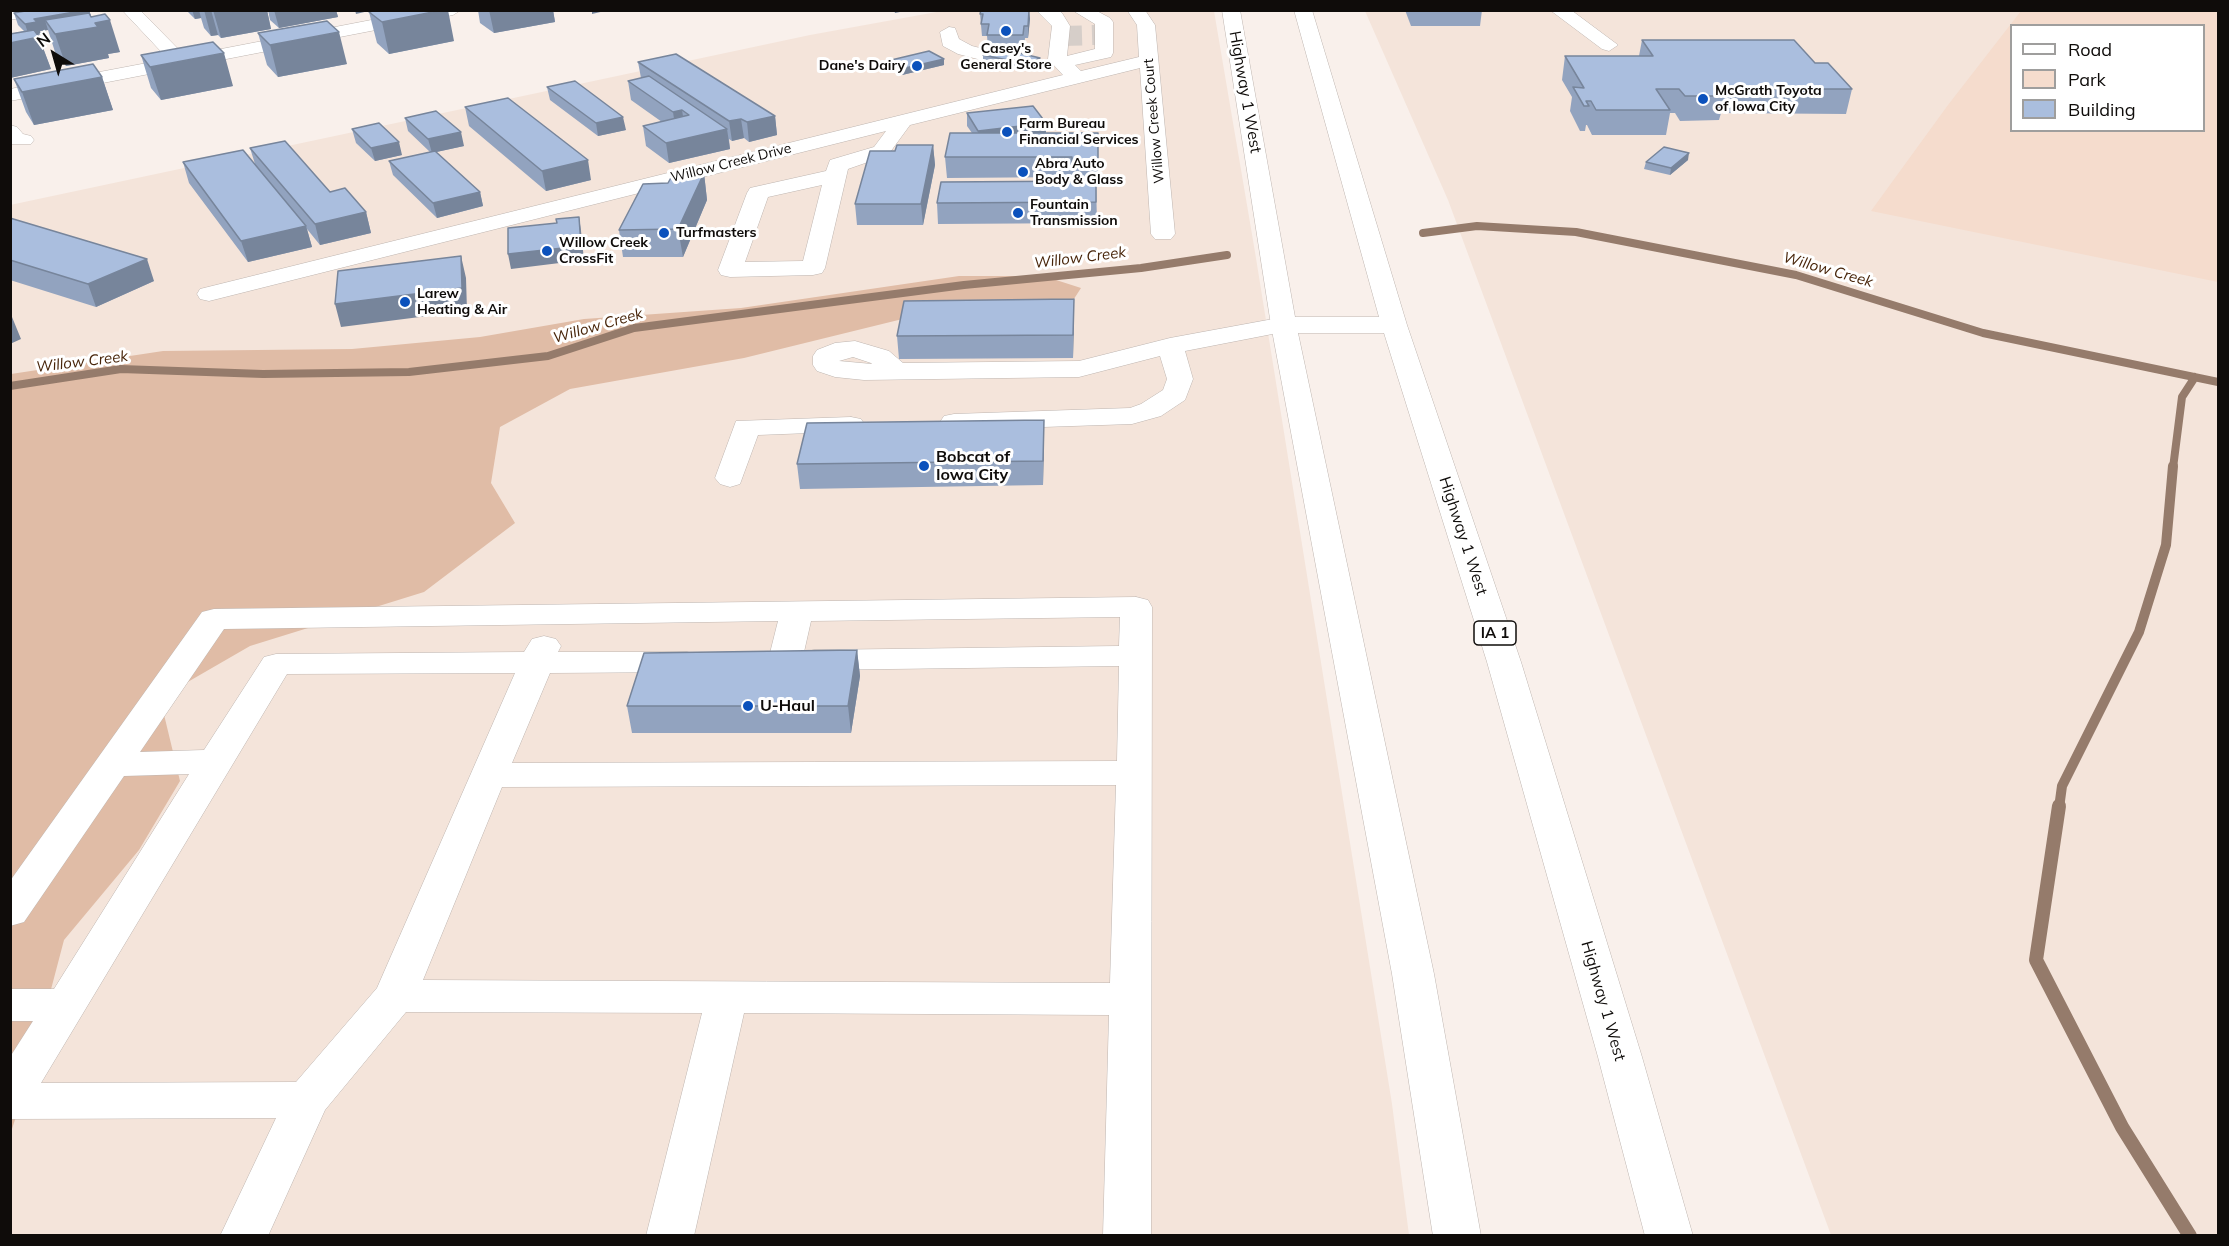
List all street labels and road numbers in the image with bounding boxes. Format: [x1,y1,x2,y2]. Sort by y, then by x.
street label: Highway 1 West [1225,29,1265,155]
street label: Willow Creek Court [1140,58,1168,184]
street label: Willow Creek Drive [669,140,793,186]
street label: Highway 1 West [1435,474,1491,598]
road number: IA 1 [1474,621,1516,645]
street label: Highway 1 West [1577,939,1629,1063]

